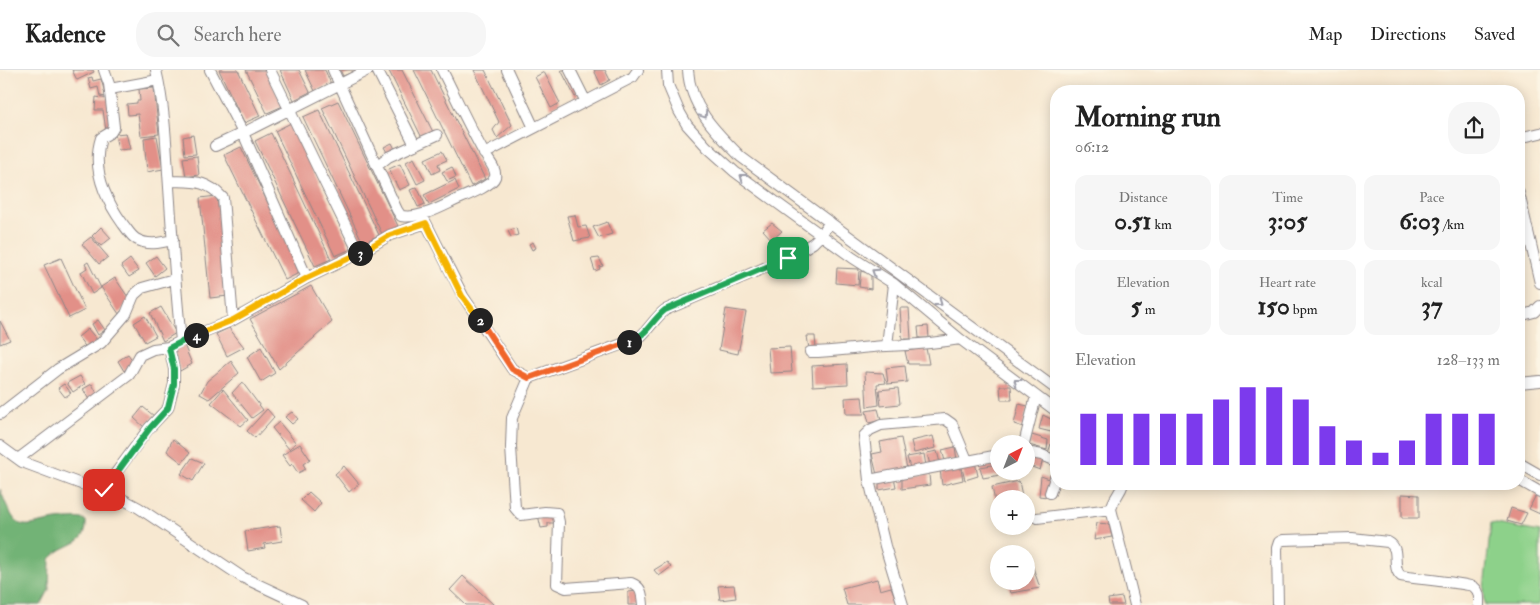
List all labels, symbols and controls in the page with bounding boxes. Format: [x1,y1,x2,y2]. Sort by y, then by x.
search box [136,12,486,57]
text: Kadence [25,19,106,50]
icon: search [154,21,182,49]
text: Search here [194,23,281,47]
text: Map [1309,23,1342,46]
text: Directions [1370,23,1446,46]
text: Saved [1474,23,1515,46]
text: Morning run [1075,100,1221,135]
button: share [1448,102,1500,154]
one-way arrow [698,110,707,119]
text: 06:12 [1075,137,1109,157]
one-way arrow [740,175,749,183]
text: Distance [1119,189,1168,206]
text: Time [1272,189,1303,206]
text: Pace [1419,189,1444,206]
text: 0.51 [1114,206,1152,237]
text: 3:05 [1268,206,1307,237]
text: 6:03 [1399,206,1440,237]
text: km [1152,216,1172,233]
text: /km [1440,216,1464,233]
pin [767,237,809,279]
pin: 3 [348,240,372,266]
icon: arrive [774,244,802,272]
text: 3 [358,245,363,262]
one-way arrow [871,269,880,278]
text: Elevation [1116,274,1170,291]
text: Heart rate [1259,274,1316,291]
text: kcal [1421,274,1443,291]
text: 5 [1131,291,1142,322]
text: 150 [1257,291,1290,322]
text: 37 [1421,291,1442,322]
one-way arrow [933,297,943,306]
text: m [1142,301,1156,318]
text: bpm [1290,301,1318,318]
pin: 2 [468,308,492,332]
text: 2 [477,312,484,329]
pin: 4 [184,322,208,348]
text: 4 [193,327,200,344]
pin: 1 [616,330,642,354]
text: 1 [627,334,632,351]
text: Elevation [1075,350,1136,370]
text: 128–133 m [1437,350,1500,370]
one-way arrow [1014,379,1023,387]
north arrow [990,435,1035,480]
map controls [990,435,1035,590]
pin [83,469,125,511]
icon: check [90,476,118,504]
button: + [990,490,1035,535]
button: − [990,545,1035,590]

